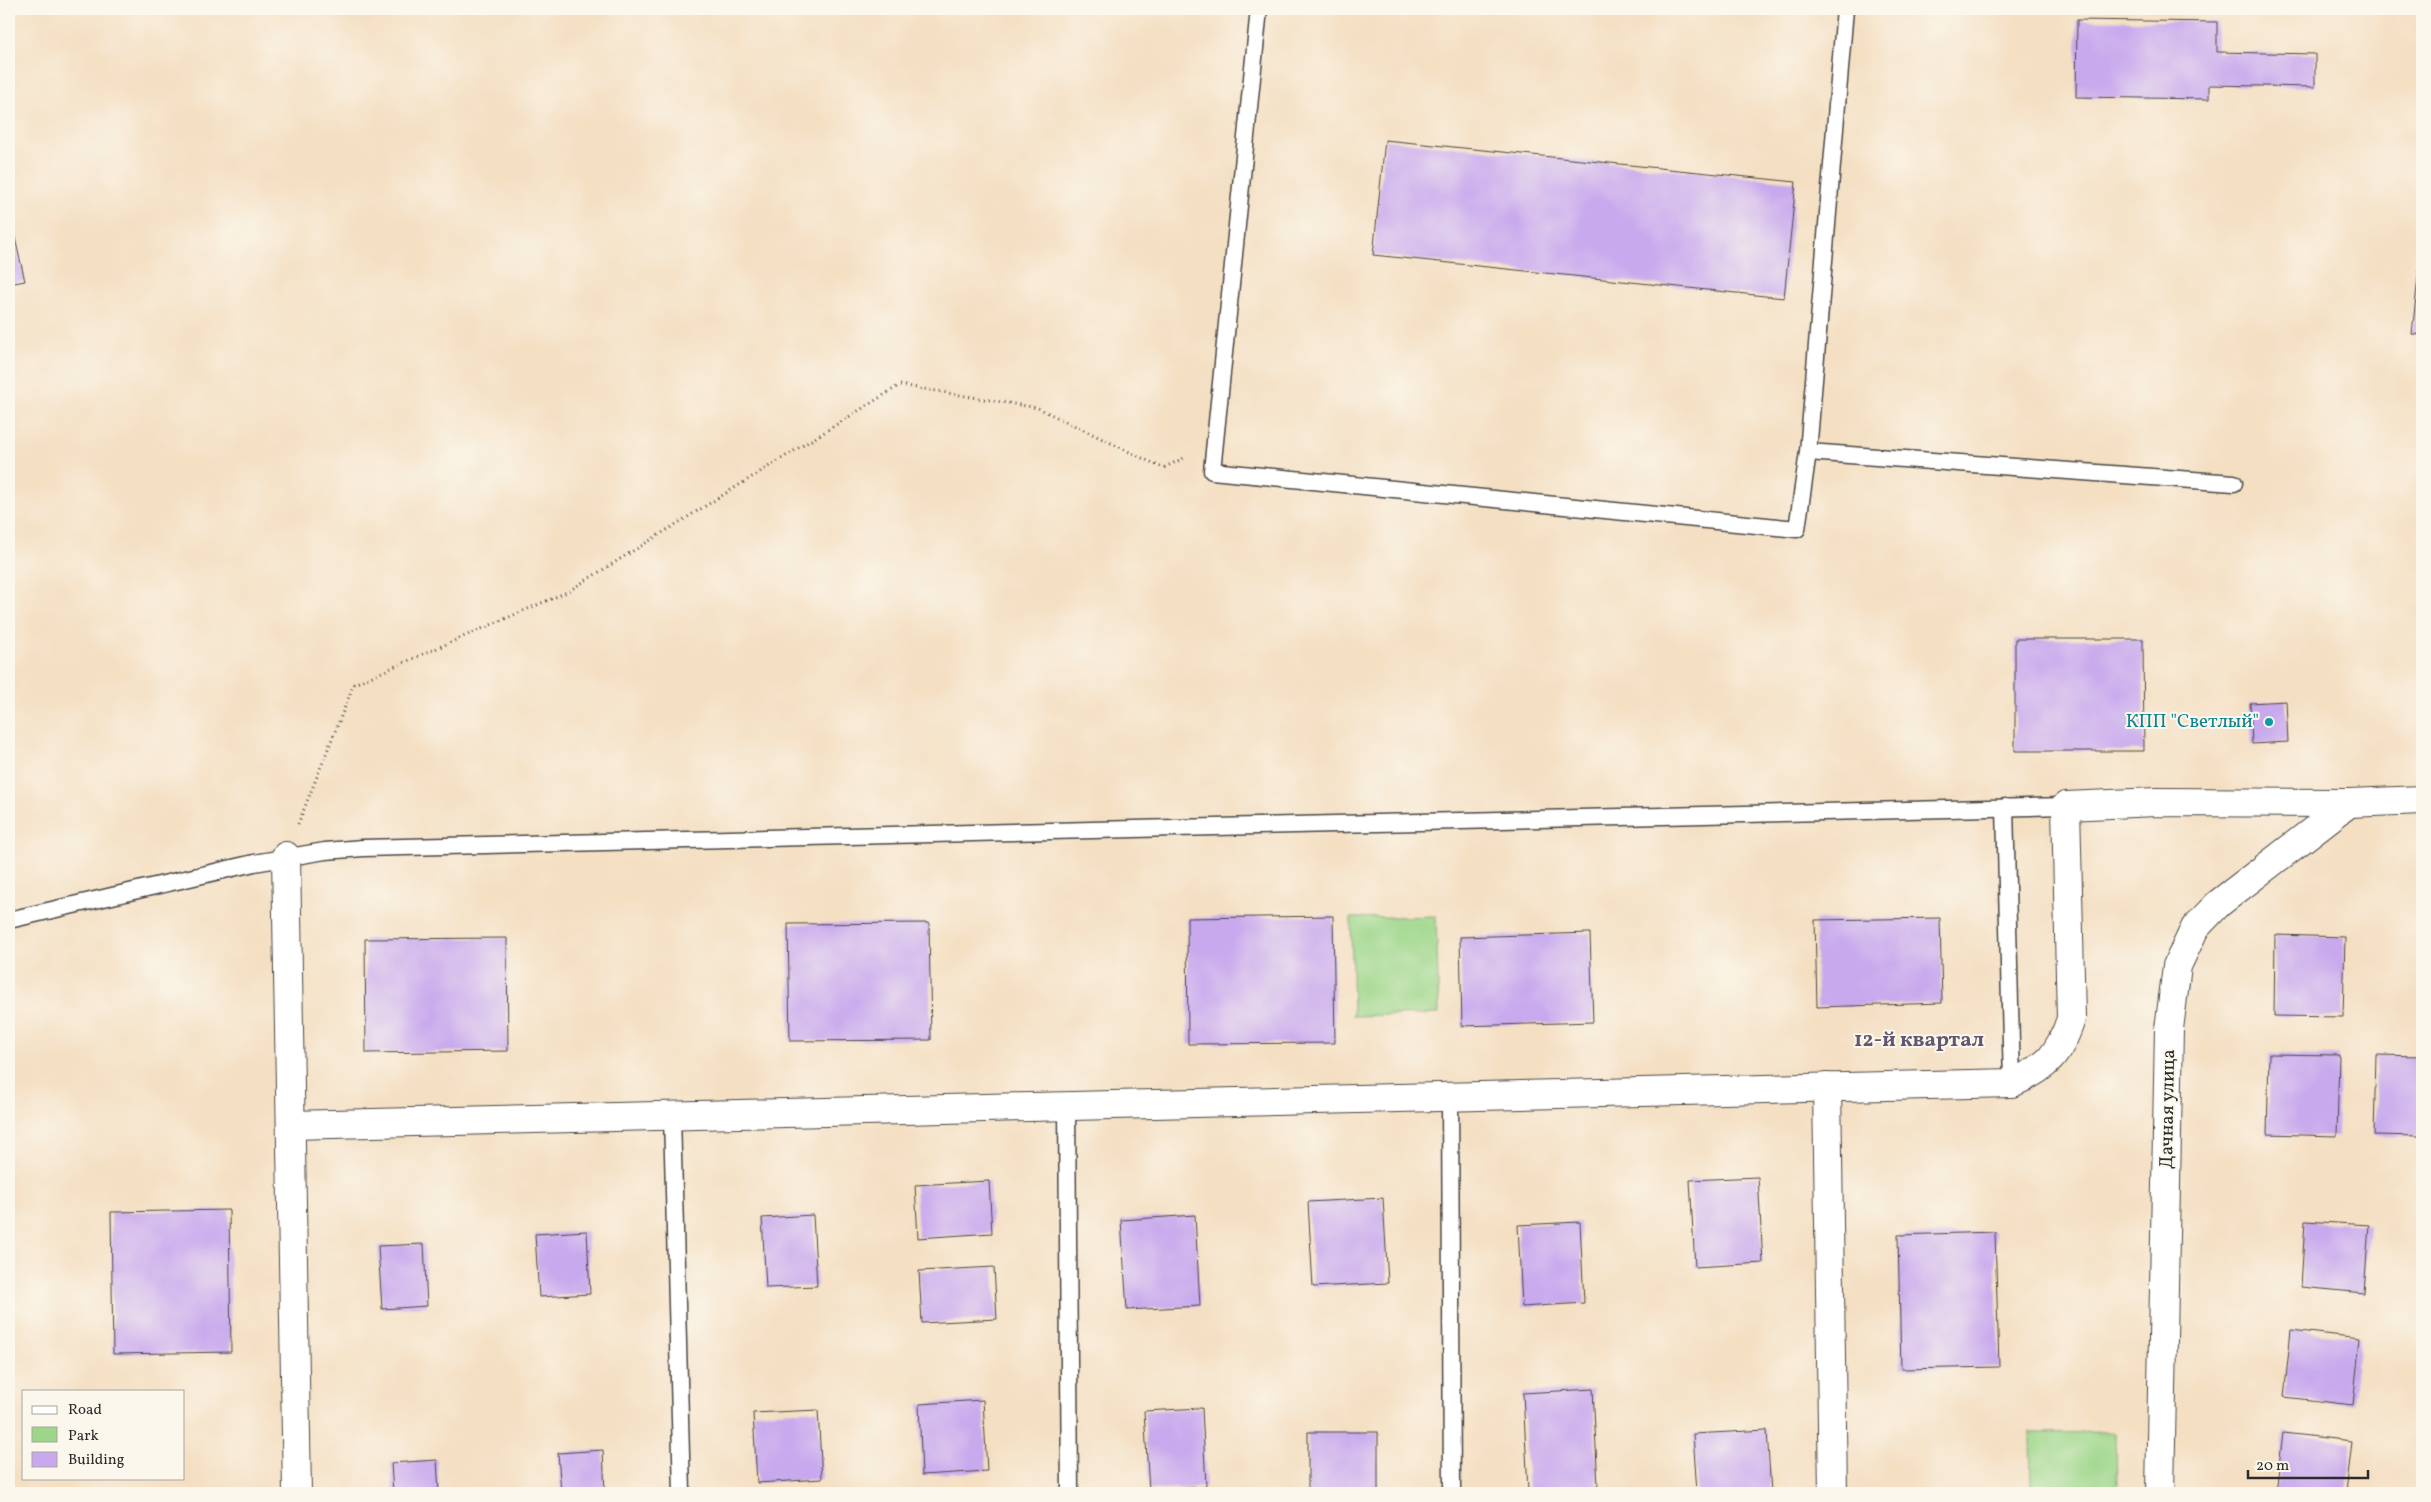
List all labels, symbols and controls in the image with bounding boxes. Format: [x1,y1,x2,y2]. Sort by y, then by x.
place label: КПП "Светлый" [2126,709,2259,735]
marker: КПП "Светлый" [2263,716,2275,728]
district label: 12-й квартал [1854,1026,1984,1055]
street label: Дачная улица [2154,1049,2182,1169]
legend [22,1390,185,1480]
text: Road [68,1400,102,1421]
text: Park [68,1426,99,1447]
scale bar [2248,1447,2368,1479]
text: Building [68,1450,125,1471]
text: 20 m [2256,1456,2289,1477]

